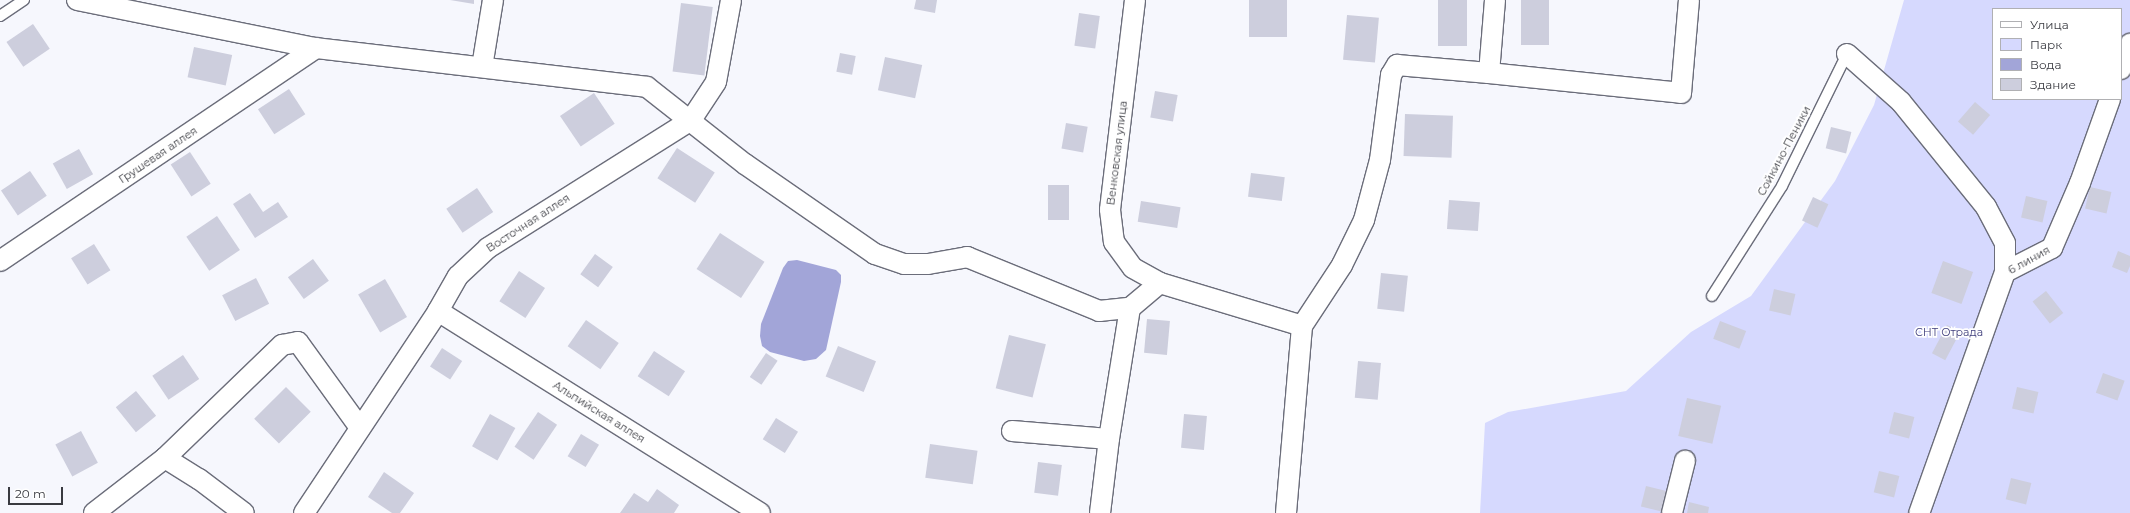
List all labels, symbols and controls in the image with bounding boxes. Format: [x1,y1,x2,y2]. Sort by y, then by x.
legend [1992,8,2122,100]
text: Улица [2030,17,2069,32]
text: Парк [2030,37,2062,52]
text: Вода [2030,57,2061,72]
text: Здание [2030,77,2076,92]
street label: Венковская улица [1104,100,1130,206]
street label: Сойкино-Пеники [1755,104,1813,198]
street label: Грушевая аллея [116,124,200,186]
street label: Восточная аллея [484,191,572,255]
street label: 6 линия [2006,243,2052,277]
park label: СНТ Отрада [1915,325,1983,339]
street label: Альпийская аллея [551,378,647,446]
scale bar [10,479,65,505]
text: 20 m [15,486,46,501]

